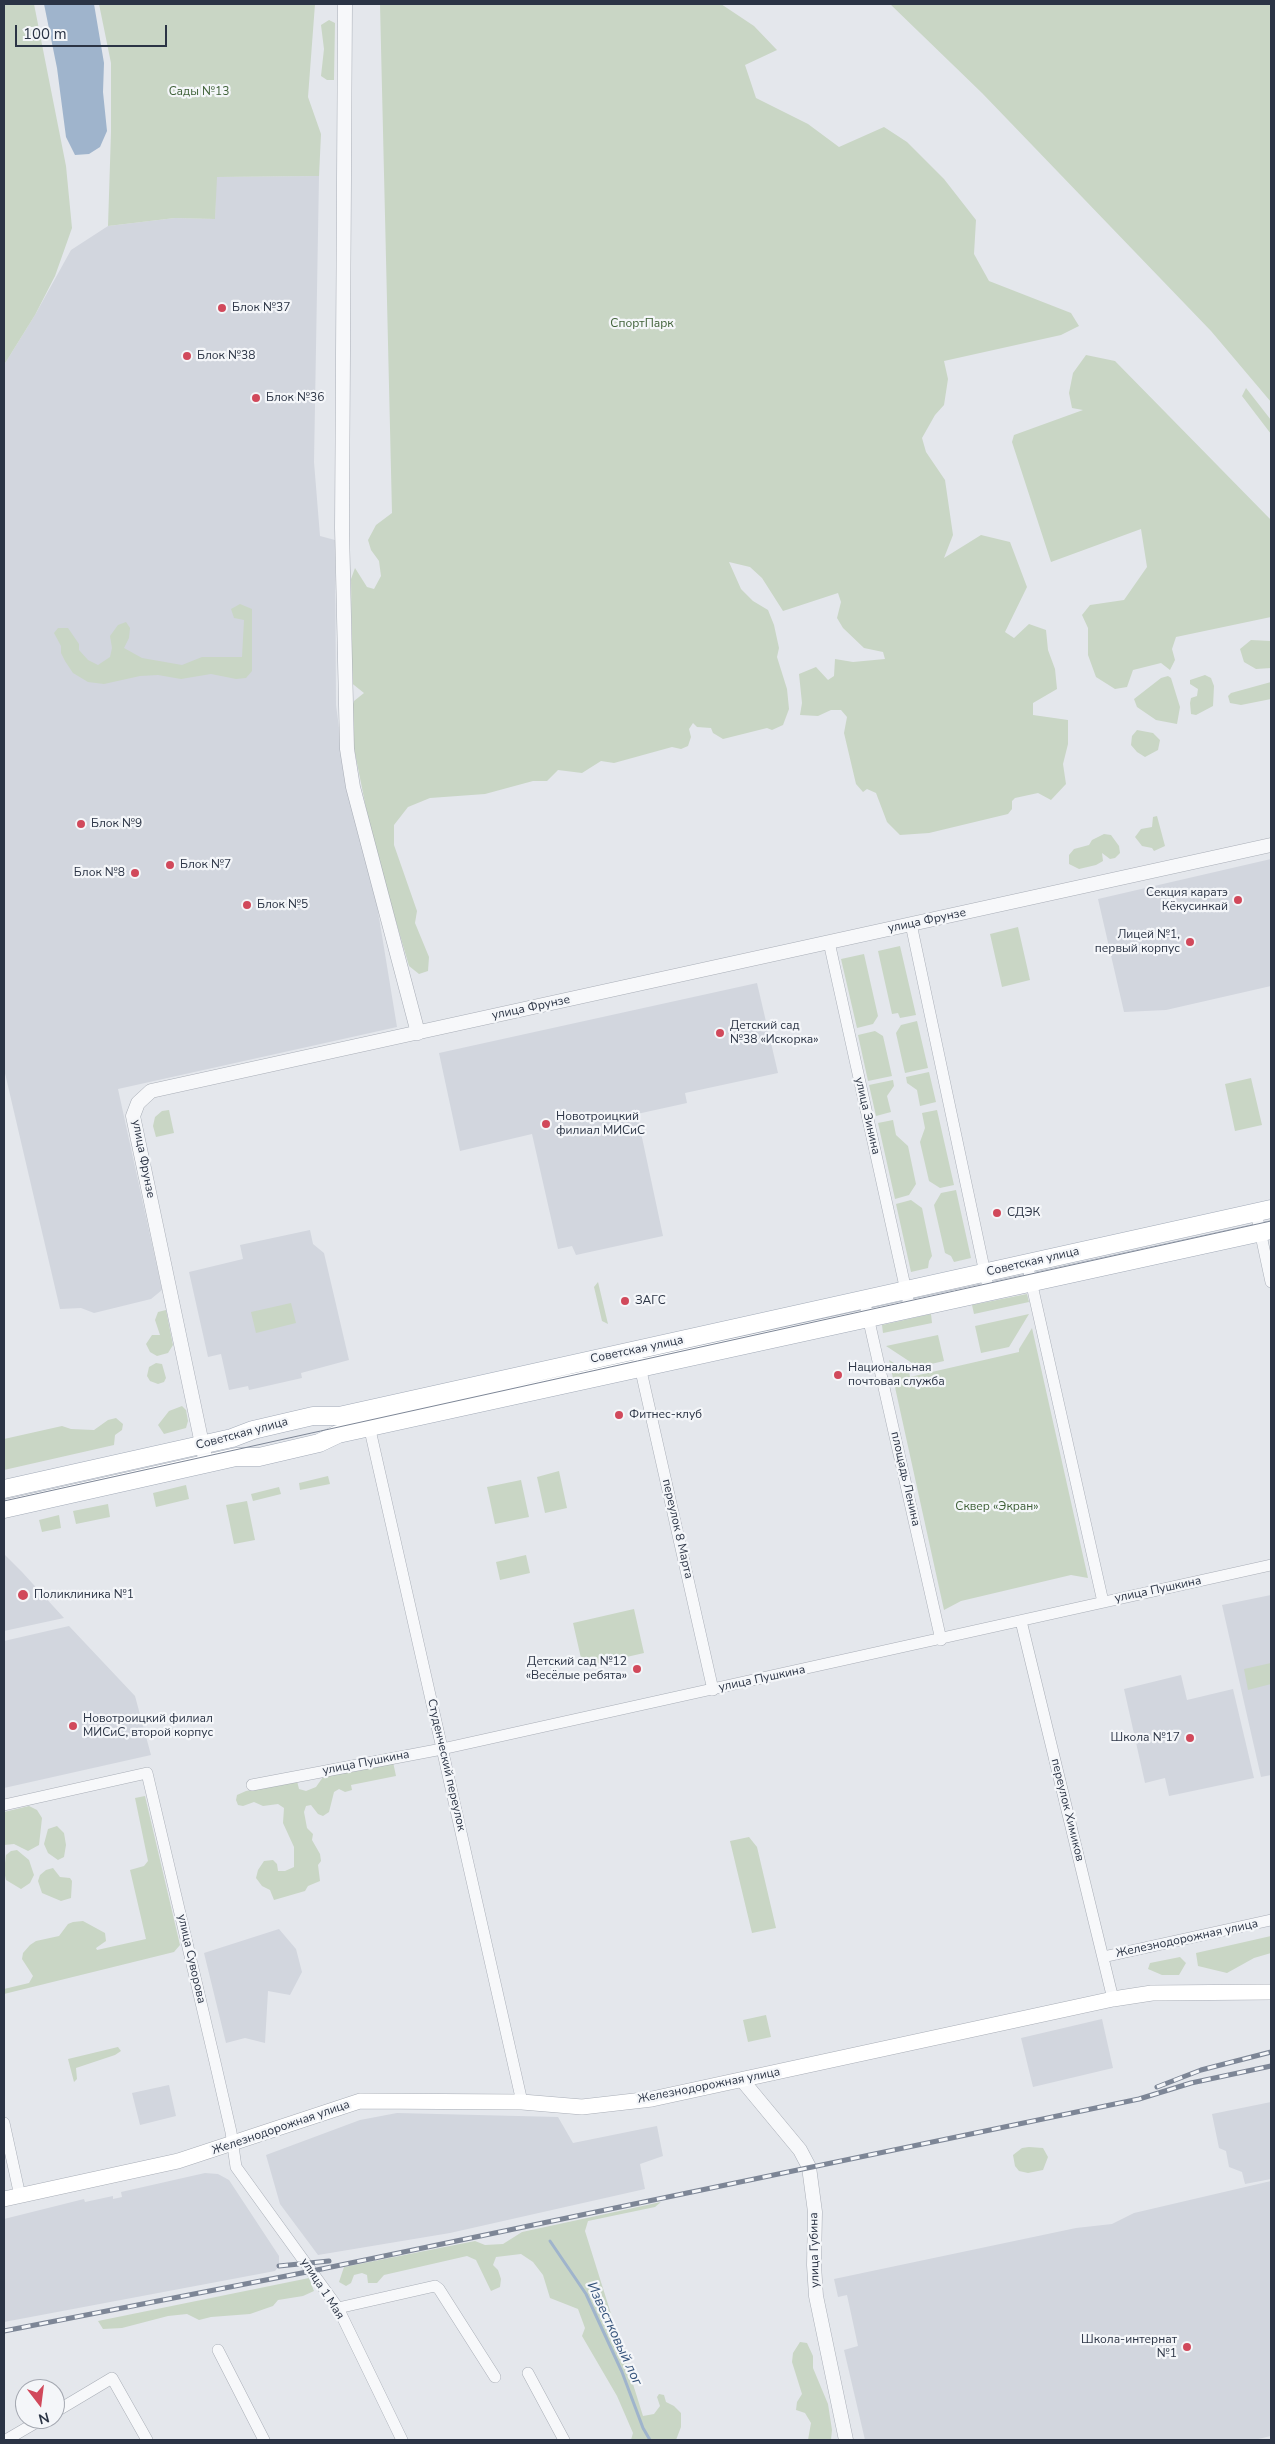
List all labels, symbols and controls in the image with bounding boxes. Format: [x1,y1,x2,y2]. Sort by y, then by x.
scale bar [18,15,170,47]
text: 100 m [23,24,67,44]
park label: Сады №13 [169,85,229,99]
place label: Блок №37 [232,301,290,315]
marker: Блок №37 [216,302,228,314]
park label: СпортПарк [610,317,674,331]
place label: Блок №38 [197,349,255,363]
marker: Блок №38 [181,350,193,362]
place label: Блок №36 [266,391,324,405]
marker: Блок №36 [250,392,262,404]
place label: Блок №9 [91,817,142,831]
marker: Блок №9 [75,818,87,830]
place label: Блок №7 [180,858,231,872]
marker: Блок №7 [164,859,176,871]
place label: Блок №8 [74,866,125,880]
marker: Блок №8 [129,867,141,879]
place label: Секция каратэ Кёкусинкай [1146,886,1228,914]
marker: Секция каратэ Кёкусинкай [1232,894,1244,906]
place label: Блок №5 [257,898,308,912]
marker: Блок №5 [241,899,253,911]
street label: улица Фрунзе [887,906,967,936]
place label: Лицей №1, первый корпус [1095,928,1180,956]
marker: Лицей №1, первый корпус [1184,936,1196,948]
street label: улица Фрунзе [491,993,571,1023]
place label: Детский сад №38 «Искорка» [730,1019,819,1047]
marker: Детский сад №38 «Искорка» [714,1027,726,1039]
street label: улица Зинина [851,1076,883,1156]
place label: Новотроицкий филиал МИСиС [556,1110,645,1138]
marker: Новотроицкий филиал МИСиС [540,1118,552,1130]
street label: улица Фрунзе [128,1119,158,1199]
place label: СДЭК [1007,1206,1040,1220]
marker: СДЭК [991,1207,1003,1219]
street label: Советская улица [985,1244,1081,1280]
place label: ЗАГС [635,1294,666,1308]
marker: ЗАГС [619,1295,631,1307]
street label: Советская улица [589,1333,685,1367]
place label: Национальная почтовая служба [848,1361,945,1389]
marker: Национальная почтовая служба [832,1369,844,1381]
place label: Фитнес-клуб [629,1408,702,1422]
marker: Фитнес-клуб [613,1409,625,1421]
street label: Советская улица [194,1415,290,1453]
street label: площадь Ленина [887,1430,923,1528]
street label: переулок 8 Марта [659,1478,695,1580]
park label: Сквер «Экран» [955,1500,1039,1514]
street label: улица Пушкина [1113,1574,1203,1606]
marker: Поликлиника №1 [16,1588,30,1602]
place label: Поликлиника №1 [34,1588,134,1602]
place label: Детский сад №12 «Весёлые ребята» [526,1655,627,1683]
marker: Детский сад №12 «Весёлые ребята» [631,1663,643,1675]
street label: улица Пушкина [717,1663,807,1695]
street label: Студенческий переулок [424,1697,468,1833]
place label: Новотроицкий филиал МИСиС, второй корпус [83,1712,213,1740]
marker: Новотроицкий филиал МИСиС, второй корпус [67,1720,79,1732]
place label: Школа №17 [1111,1731,1180,1745]
marker: Школа №17 [1184,1732,1196,1744]
street label: улица Пушкина [321,1748,411,1778]
street label: переулок Химиков [1047,1757,1087,1863]
street label: улица Суворова [174,1913,208,2005]
street label: Железнодорожная улица [1115,1917,1259,1961]
street label: Железнодорожная улица [636,2065,782,2107]
street label: Железнодорожная улица [210,2098,352,2158]
street label: улица Губина [807,2212,823,2288]
street label: улица 1 Мая [297,2256,347,2322]
water label: Известковый лог [583,2280,645,2388]
place label: Школа-интернат №1 [1081,2333,1177,2361]
marker: Школа-интернат №1 [1181,2341,1193,2353]
north arrow [15,2379,65,2429]
text: N [36,2407,51,2429]

